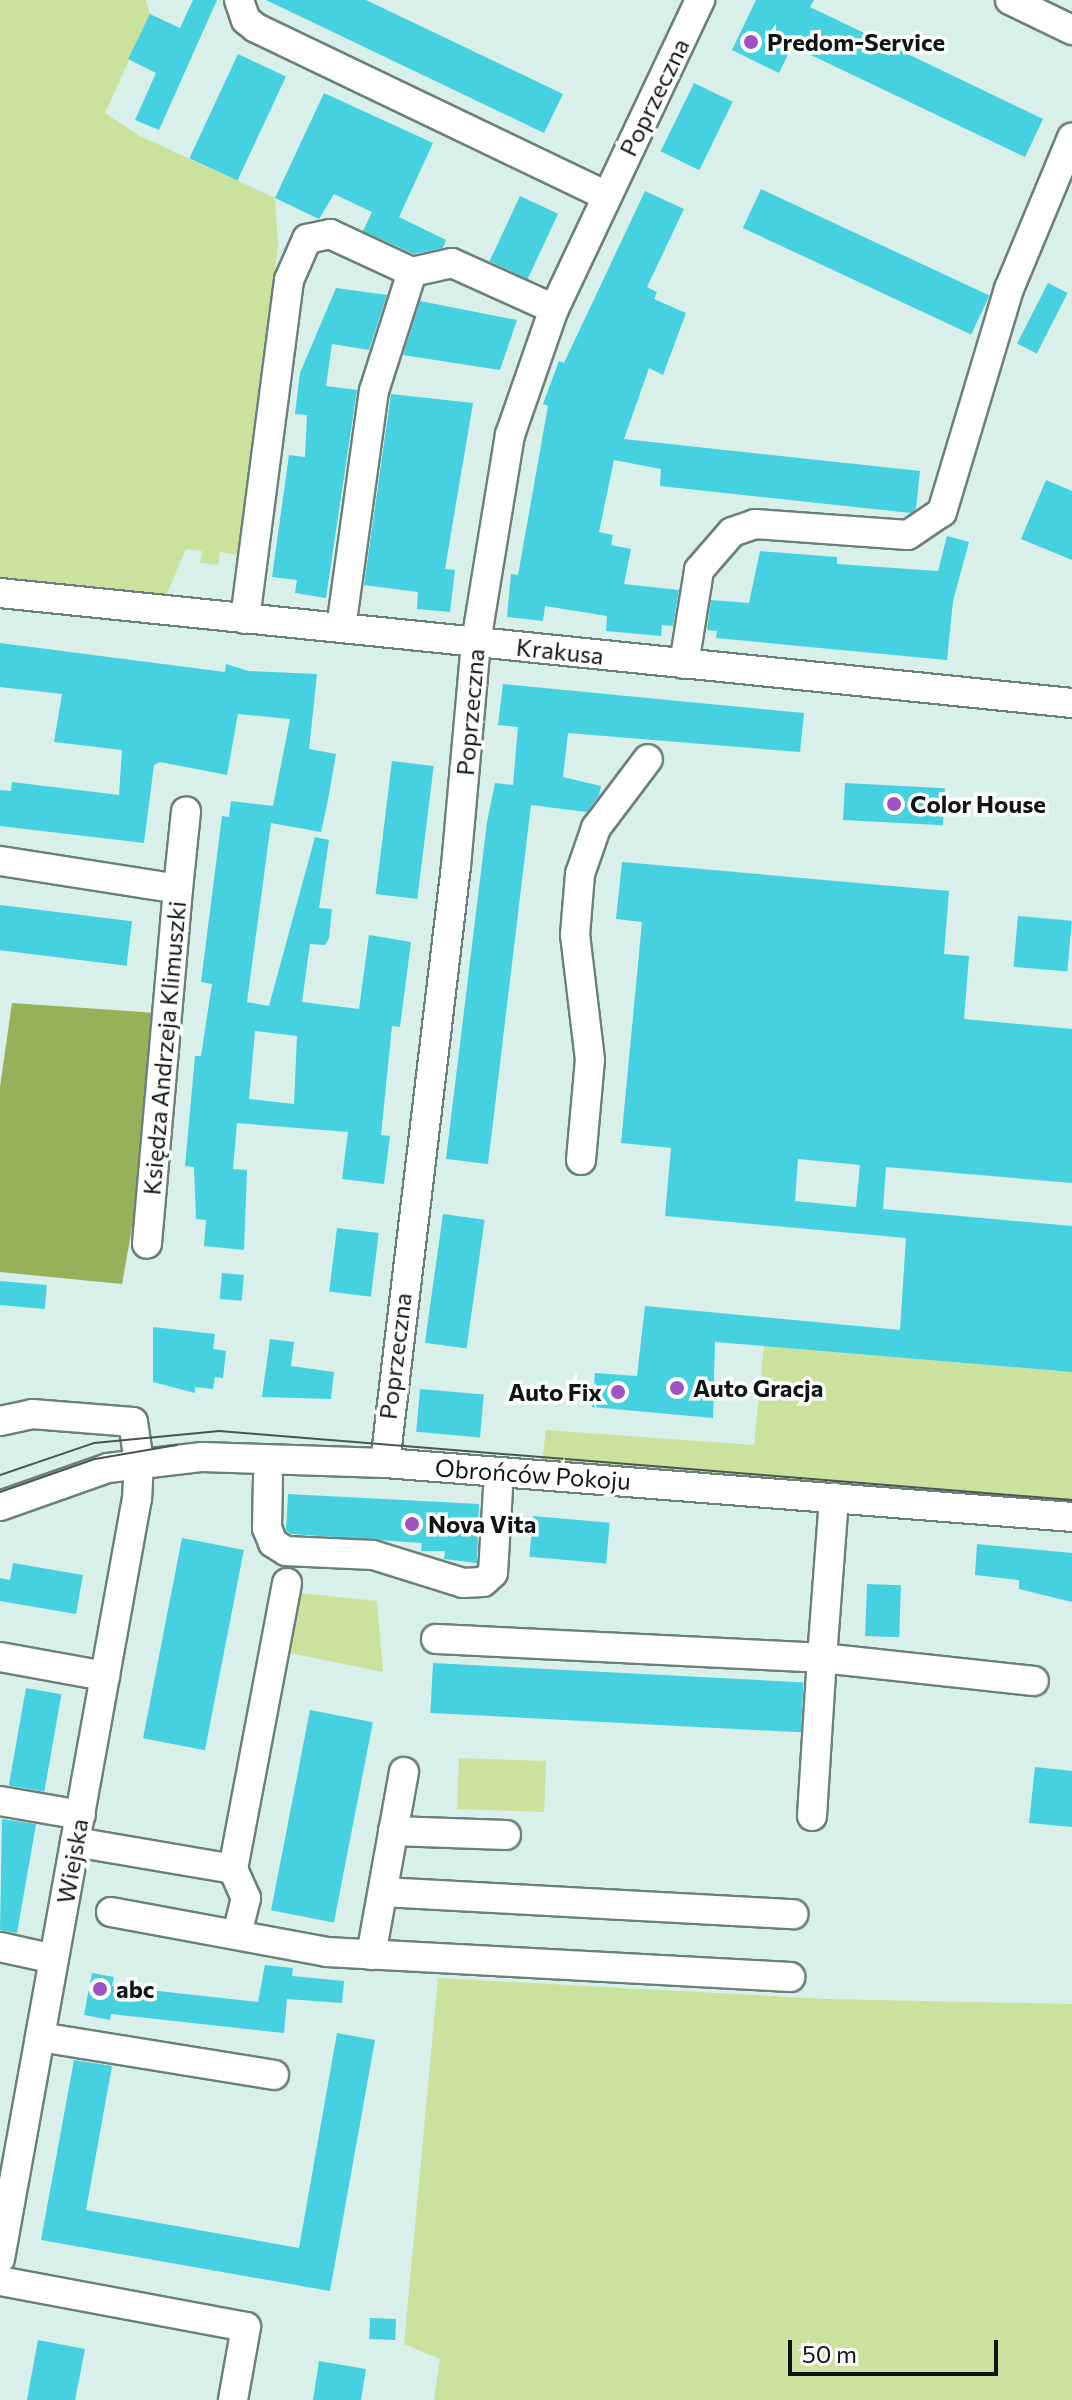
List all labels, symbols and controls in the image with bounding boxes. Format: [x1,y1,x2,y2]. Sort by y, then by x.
place label: Predom-Service [767,28,945,56]
street label: Poprzeczna [613,33,695,161]
marker: Predom-Service [742,33,760,51]
street label: Krakusa [515,632,605,670]
street label: Poprzeczna [450,647,490,777]
place label: Color House [910,790,1046,818]
marker: Color House [885,795,903,813]
street label: Księdza Andrzeja Klimuszki [137,900,191,1196]
street label: Poprzeczna [373,1291,417,1421]
place label: Auto Gracja [693,1374,823,1402]
place label: Auto Fix [508,1378,602,1406]
marker: Auto Gracja [668,1379,686,1397]
marker: Auto Fix [609,1383,627,1401]
street label: Obrońców Pokoju [434,1453,632,1495]
place label: Nova Vita [428,1510,536,1538]
marker: Nova Vita [403,1515,421,1533]
street label: Wiejska [50,1816,94,1906]
place label: abc [116,1975,154,2003]
marker: abc [91,1980,109,1998]
scale bar [792,2324,1002,2374]
text: 50 m [802,2339,857,2368]

